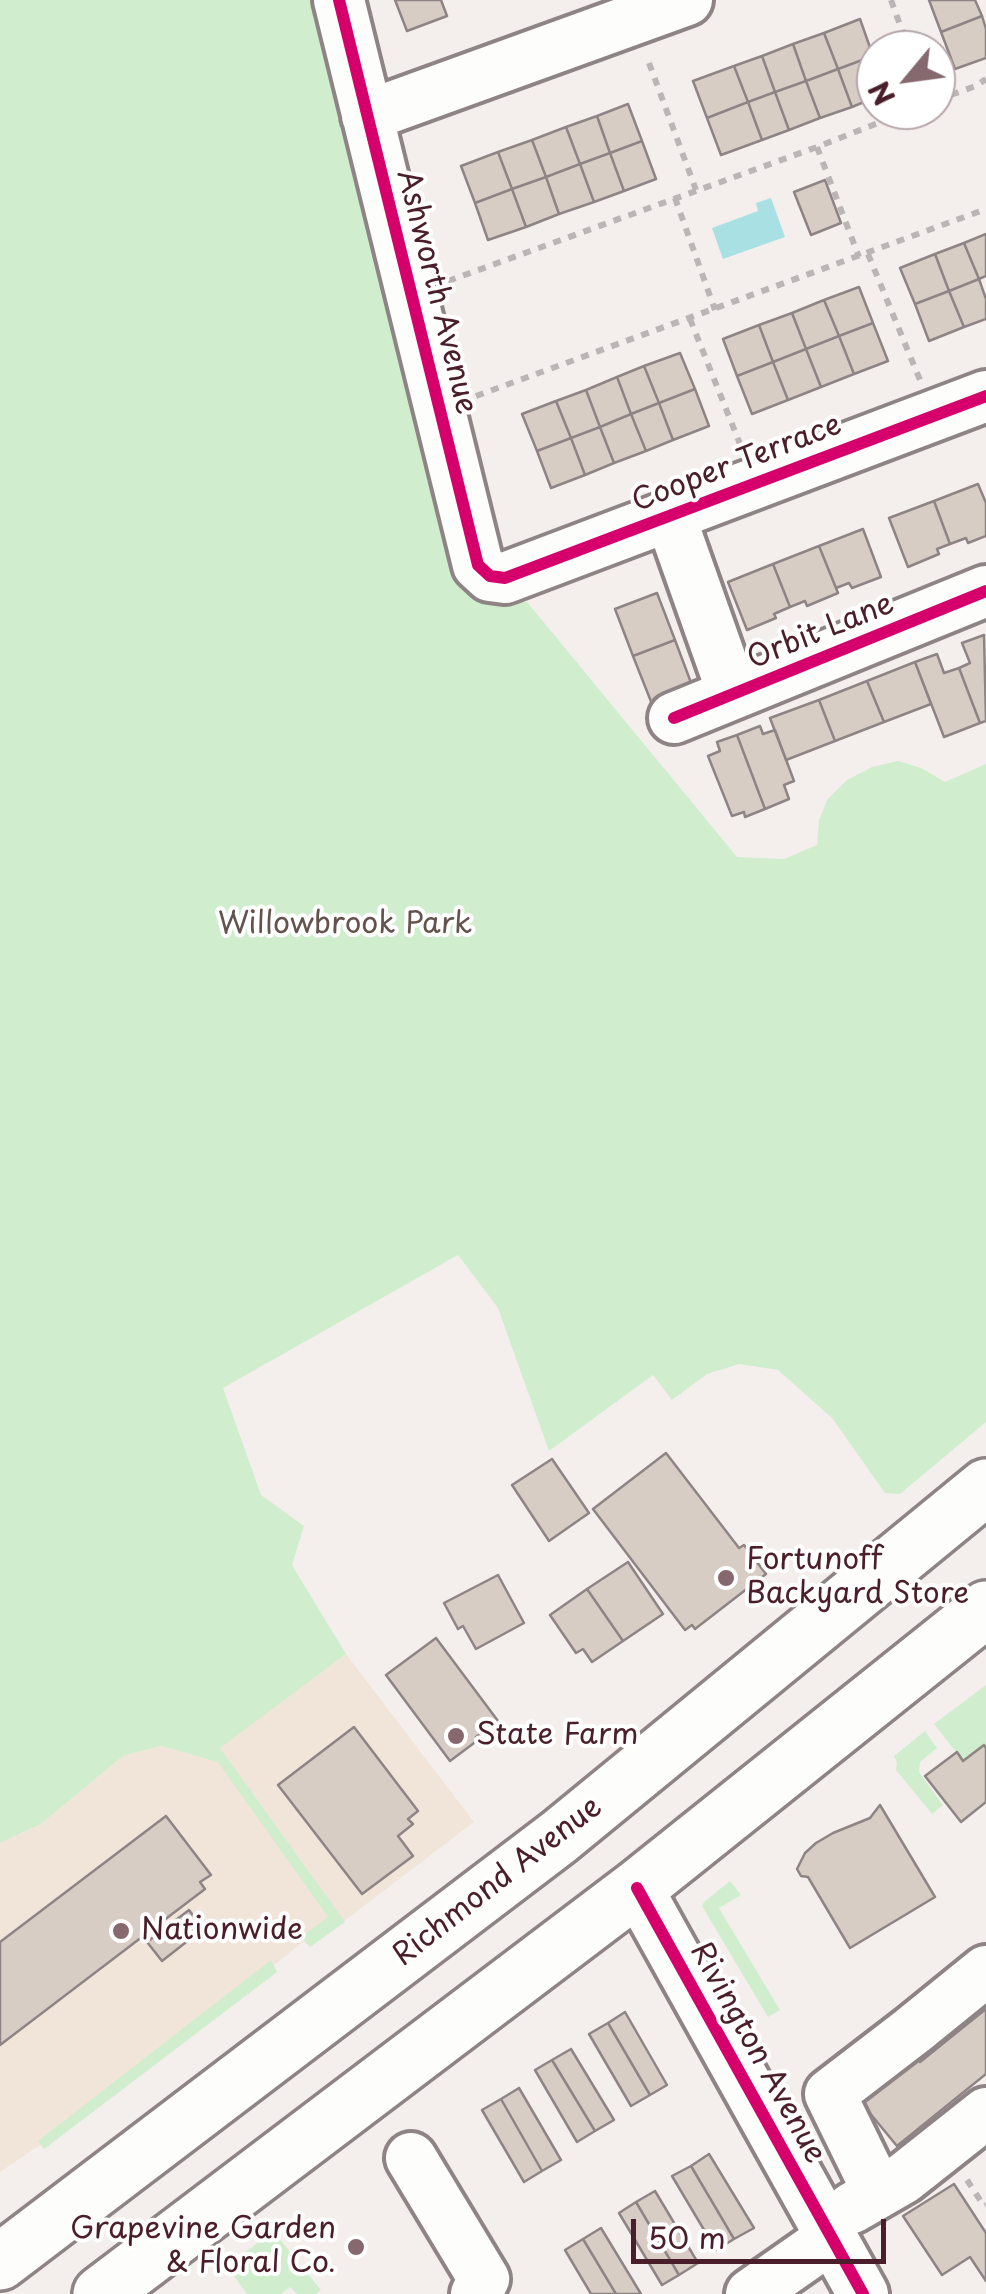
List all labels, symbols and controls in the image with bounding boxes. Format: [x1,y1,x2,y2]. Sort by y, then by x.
north arrow [856,30,956,130]
text: N [857,74,905,114]
street label: Ashworth Avenue [388,166,484,418]
street label: Cooper Terrace [627,408,847,520]
street label: Orbit Lane [742,586,900,678]
park label: Willowbrook Park [218,907,472,943]
place label: Fortunoff Backyard Store [746,1543,969,1614]
marker: Fortunoff Backyard Store [715,1567,737,1589]
place label: State Farm [476,1718,639,1754]
marker: State Farm [445,1725,467,1747]
street label: Richmond Avenue [387,1789,609,1975]
place label: Nationwide [141,1913,303,1949]
marker: Nationwide [110,1920,132,1942]
street label: Rivington Avenue [681,1936,833,2170]
scale bar [636,2199,891,2261]
place label: Grapevine Garden & Floral Co. [70,2212,336,2282]
text: 50 m [648,2214,726,2259]
marker: Grapevine Garden & Floral Co. [345,2236,367,2258]

